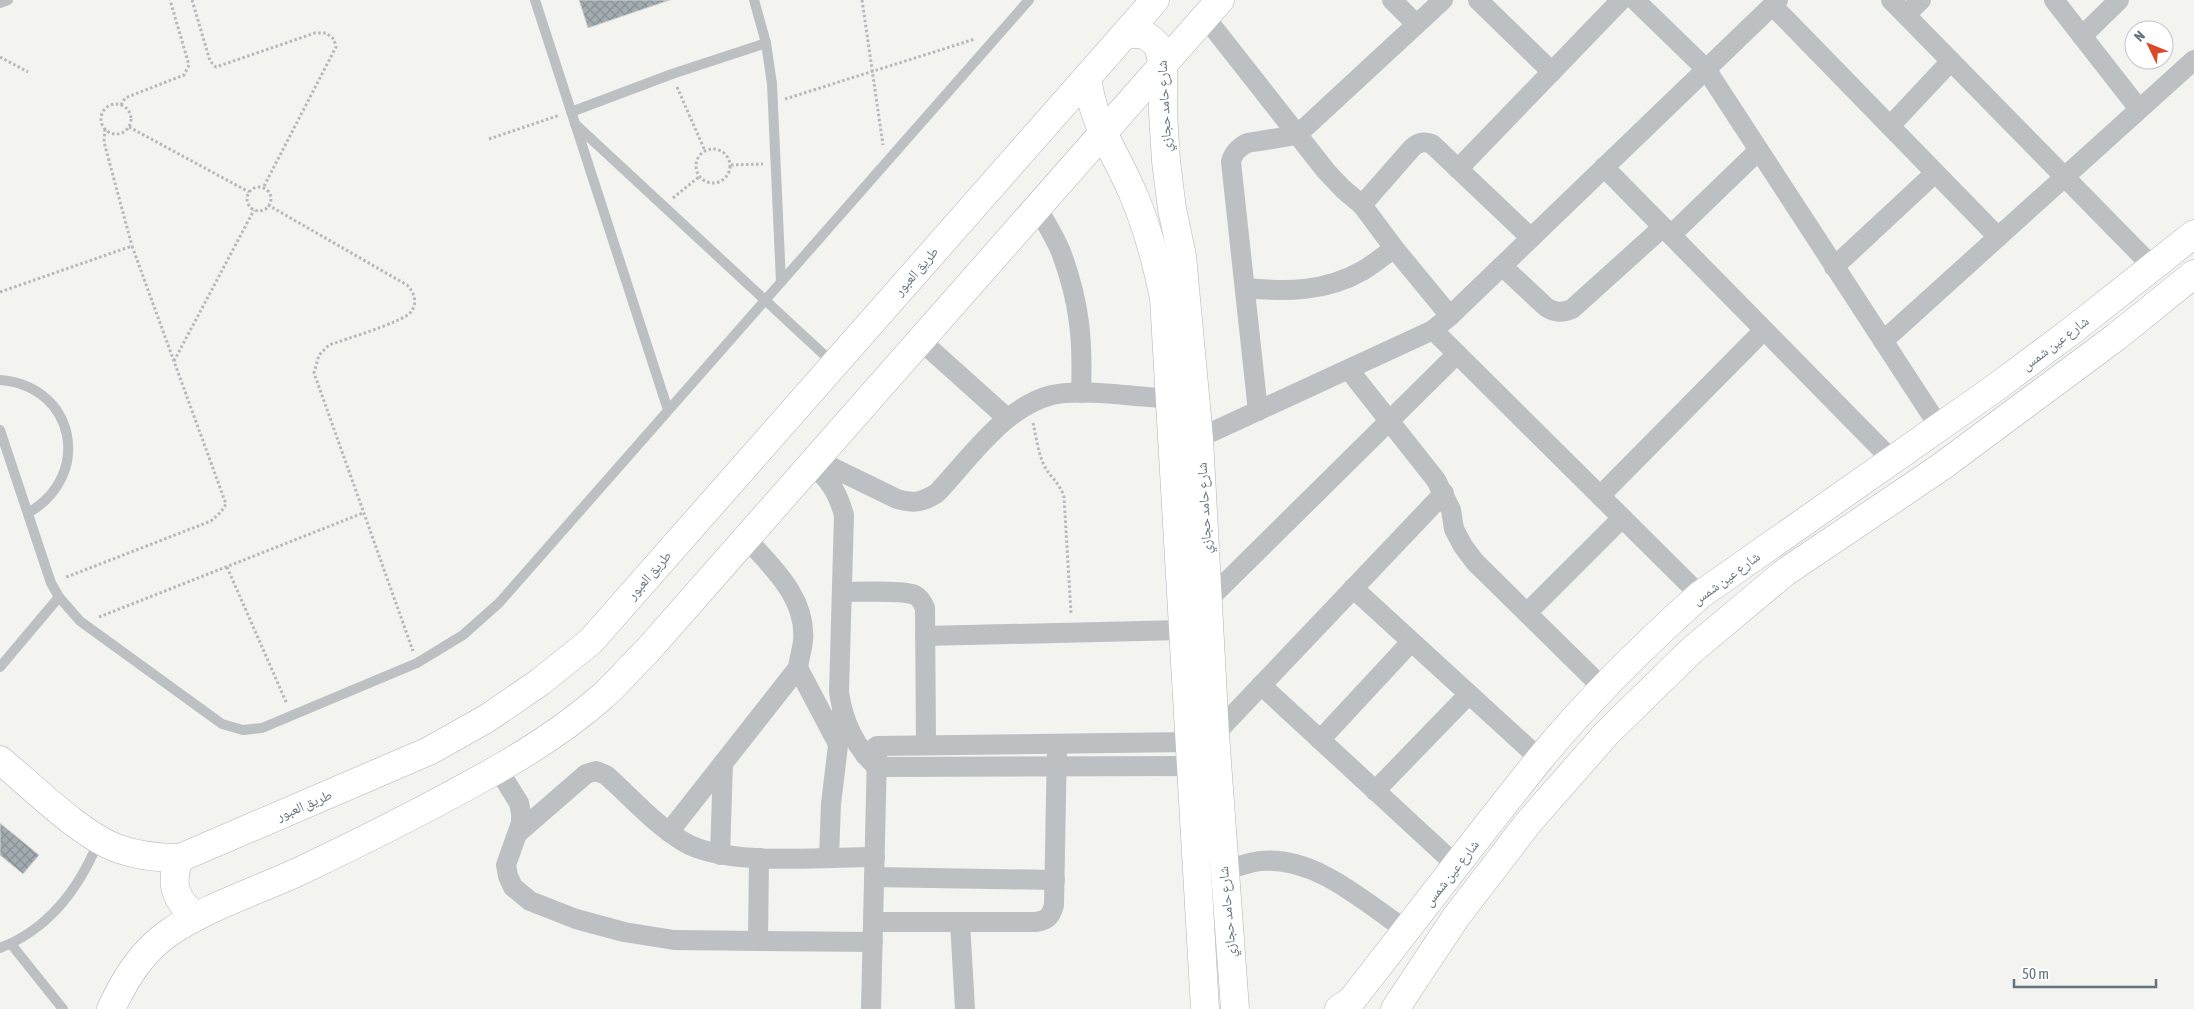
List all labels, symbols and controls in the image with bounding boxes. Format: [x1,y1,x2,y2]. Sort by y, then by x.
north arrow [2124,20,2174,70]
text: N [2131,28,2148,45]
street label: شارع حامد حجازي [1154,60,1178,152]
street label: طريق العبور [890,244,943,300]
street label: شارع عين شمس [2018,313,2093,375]
street label: شارع حامد حجازي [1194,462,1218,554]
street label: طريق العبور [623,548,676,604]
street label: شارع عين شمس [1689,548,1764,610]
street label: طريق العبور [273,786,335,826]
street label: شارع عين شمس [1420,837,1484,911]
street label: شارع حامد حجازي [1215,865,1243,958]
scale bar [2014,956,2156,988]
text: 50 m [2022,965,2049,982]

